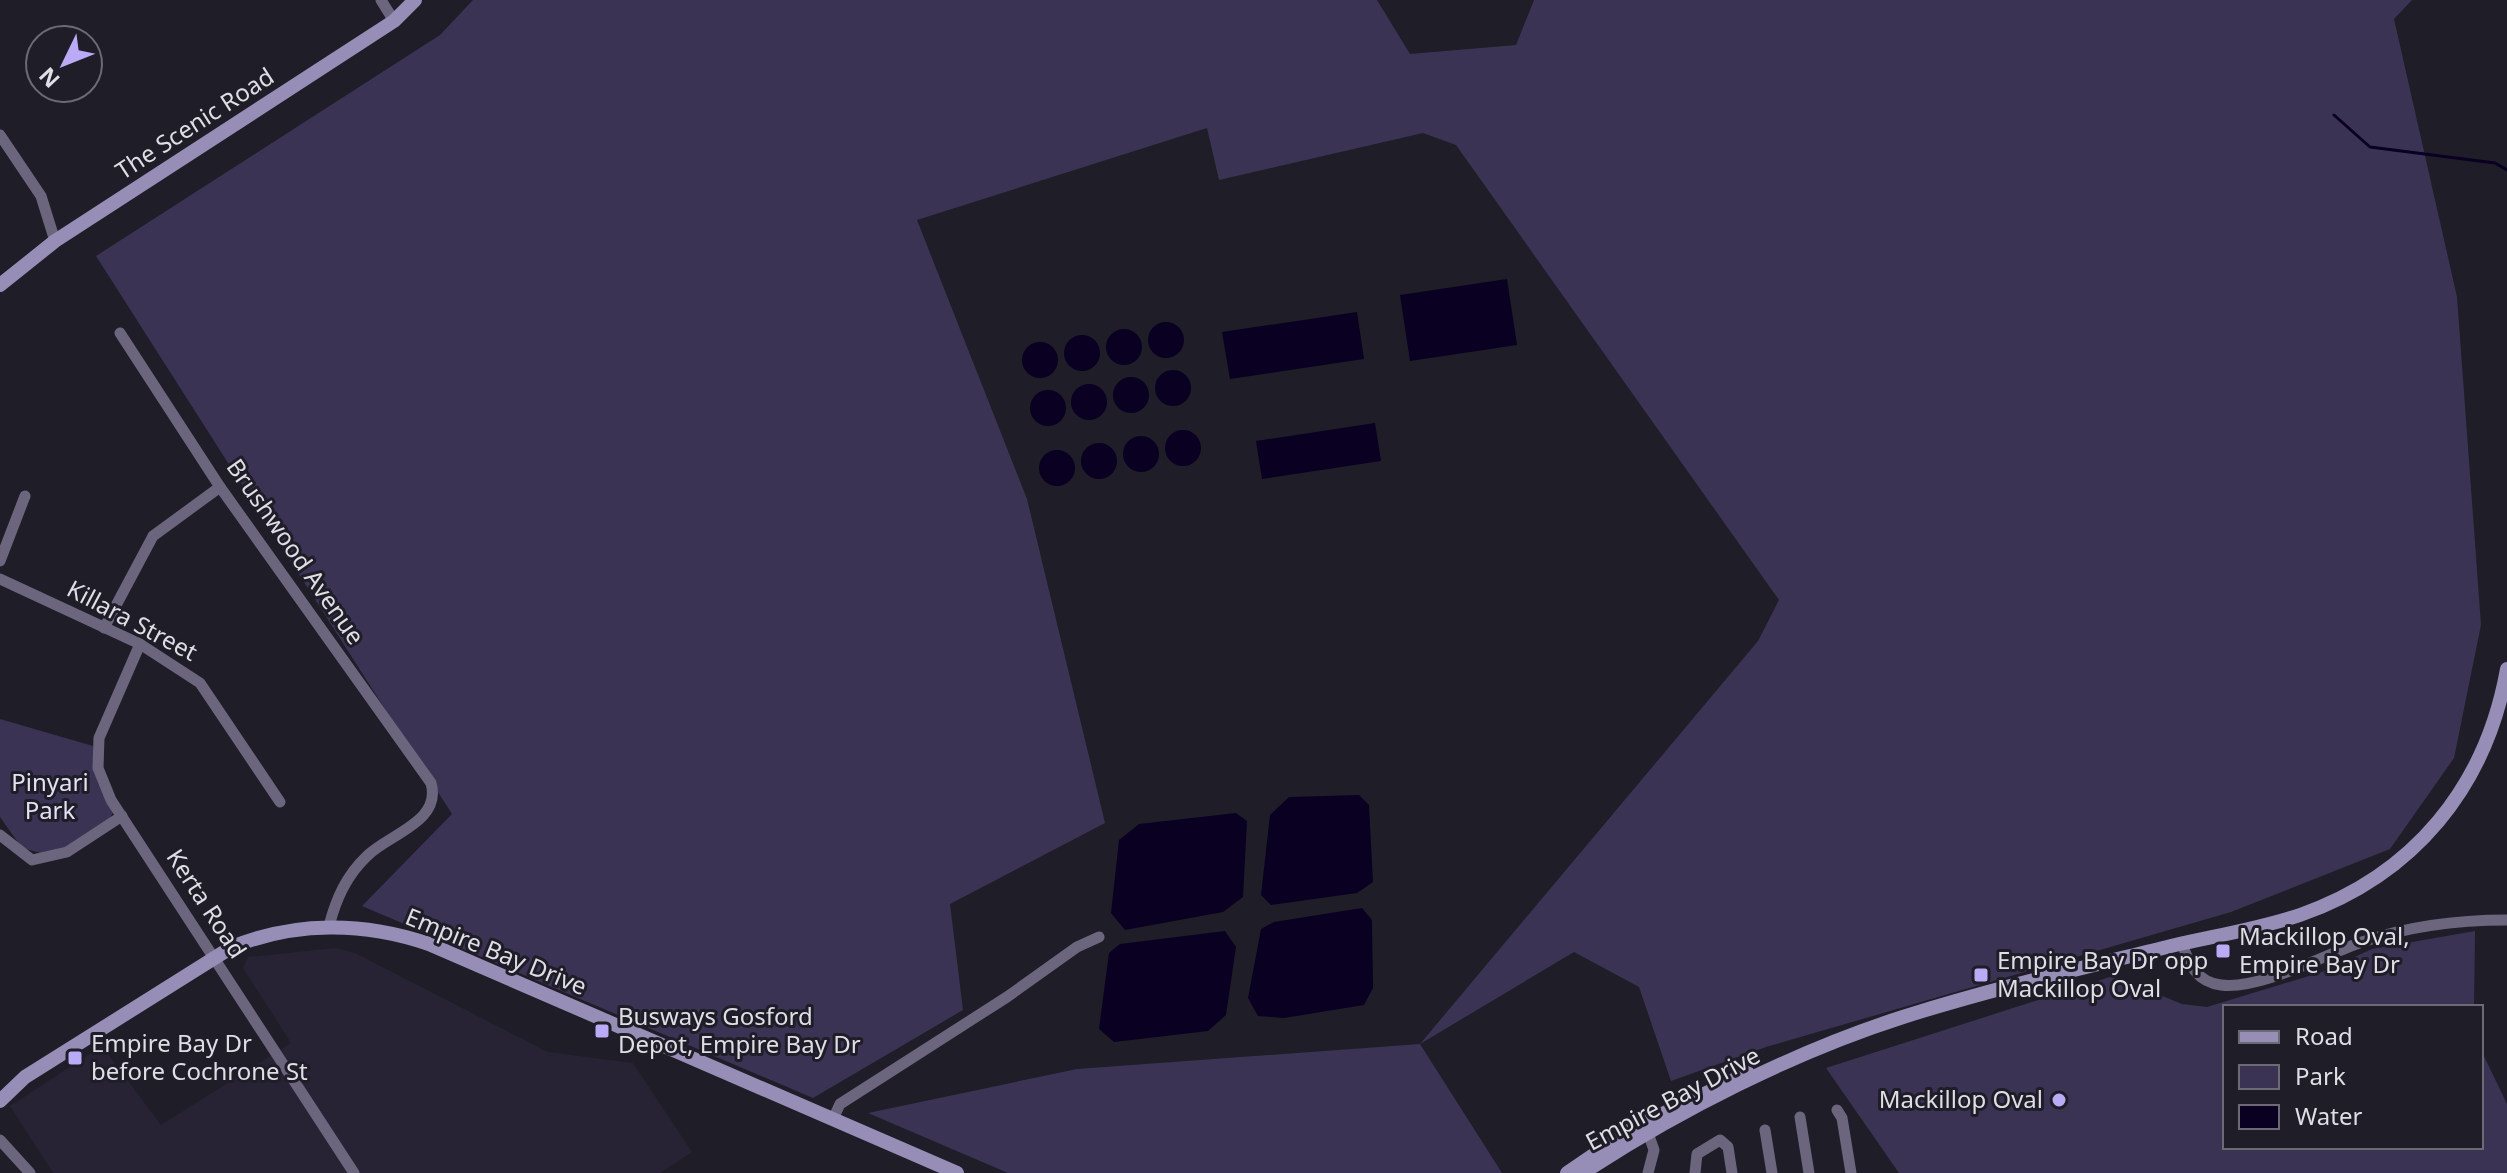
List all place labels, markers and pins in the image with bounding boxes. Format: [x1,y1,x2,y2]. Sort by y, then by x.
place label: Mackillop Oval, Empire Bay Dr [2239,919,2410,980]
marker: Mackillop Oval, Empire Bay Dr [2214,942,2232,960]
place label: Empire Bay Dr opp Mackillop Oval [1997,943,2208,1004]
marker: Empire Bay Dr opp Mackillop Oval [1972,966,1990,984]
place label: Busways Gosford Depot, Empire Bay Dr [618,999,861,1060]
marker: Busways Gosford Depot, Empire Bay Dr [593,1022,611,1040]
place label: Empire Bay Dr before Cochrone St [91,1026,308,1087]
marker: Empire Bay Dr before Cochrone St [66,1049,84,1067]
place label: Mackillop Oval [1879,1082,2043,1115]
marker: Mackillop Oval [2050,1091,2068,1109]

